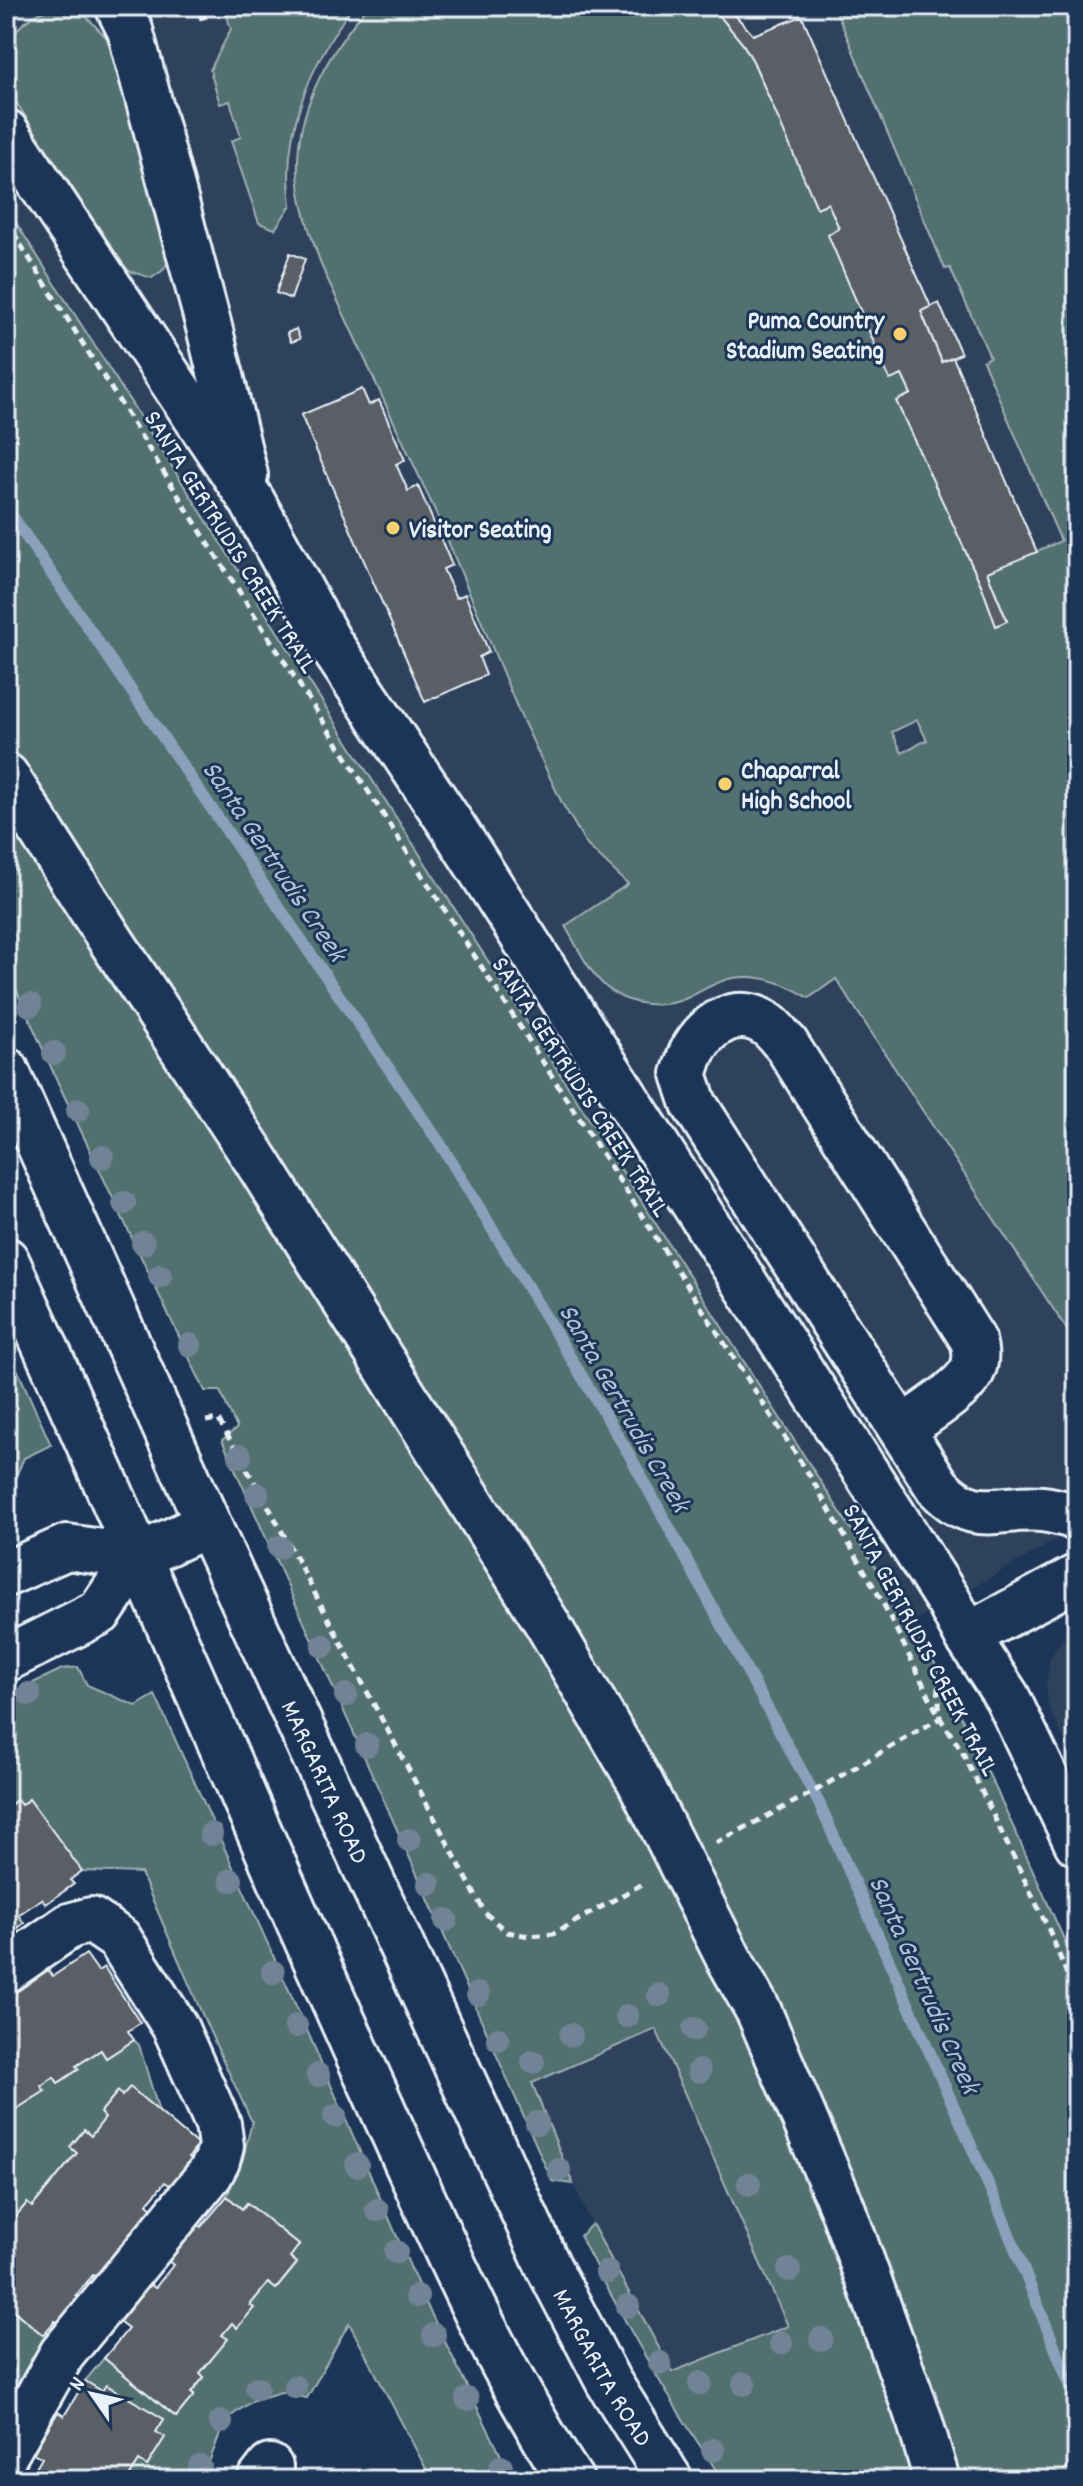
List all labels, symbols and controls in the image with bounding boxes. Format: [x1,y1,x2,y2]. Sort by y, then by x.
place label: Puma Country Stadium Seating [726,304,885,371]
marker: Puma Country Stadium Seating [891,325,909,343]
street label: SANTA GERTRUDIS CREEK TRAIL [133,404,326,682]
place label: Visitor Seating [409,513,552,550]
marker: Visitor Seating [384,519,402,537]
water label: Santa Gertrudis Creek [190,754,355,973]
place label: Chaparral High School [741,754,852,821]
marker: Chaparral High School [716,775,734,793]
street label: SANTA GERTRUDIS CREEK TRAIL [481,950,678,1226]
water label: Santa Gertrudis Creek [546,1298,699,1523]
street label: SANTA GERTRUDIS CREEK TRAIL [831,1498,1007,1784]
street label: MARGARITA ROAD [269,1695,376,1871]
water label: Santa Gertrudis Creek [855,1871,988,2104]
street label: MARGARITA ROAD [541,2283,660,2455]
north arrow [52,2354,132,2434]
text: N [62,2371,94,2398]

